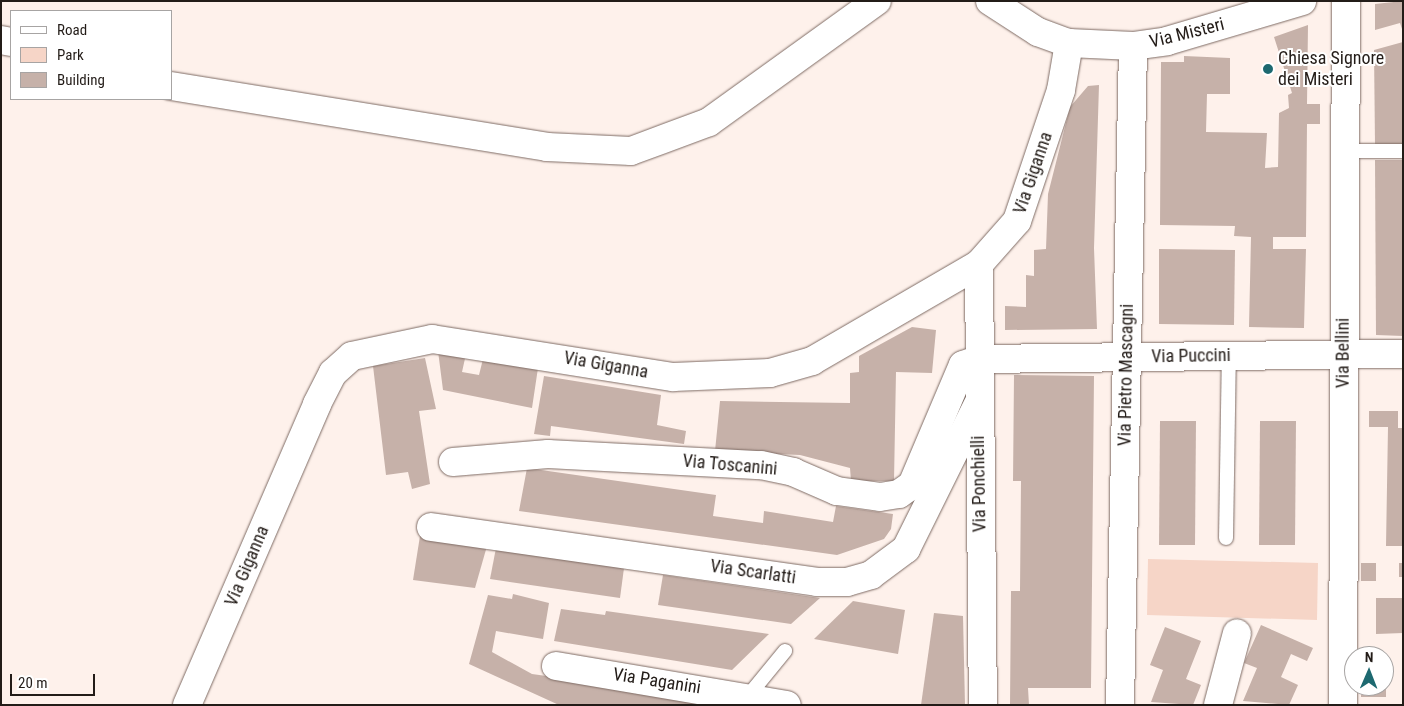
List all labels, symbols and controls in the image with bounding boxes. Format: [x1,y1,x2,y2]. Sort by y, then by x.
legend [10,10,172,100]
street label: Via Misteri [1147,13,1227,53]
text: Road [57,21,87,39]
text: Park [57,46,84,64]
place label: Chiesa Signore dei Misteri [1278,48,1384,90]
marker: Chiesa Signore dei Misteri [1262,63,1274,75]
text: Building [57,71,105,89]
street label: Via Giganna [1009,129,1057,217]
street label: Via Pietro Mascagni [1114,304,1138,446]
street label: Via Bellini [1332,318,1354,388]
street label: Via Puccini [1151,345,1231,367]
street label: Via Giganna [562,347,650,383]
street label: Via Ponchielli [967,436,991,532]
street label: Via Toscanini [682,450,778,480]
street label: Via Giganna [220,523,274,609]
street label: Via Scarlatti [709,555,797,589]
north arrow [1344,646,1394,696]
text: N [1365,649,1374,665]
street label: Via Paganini [612,663,702,699]
scale bar [12,664,98,696]
text: 20 m [18,674,48,692]

